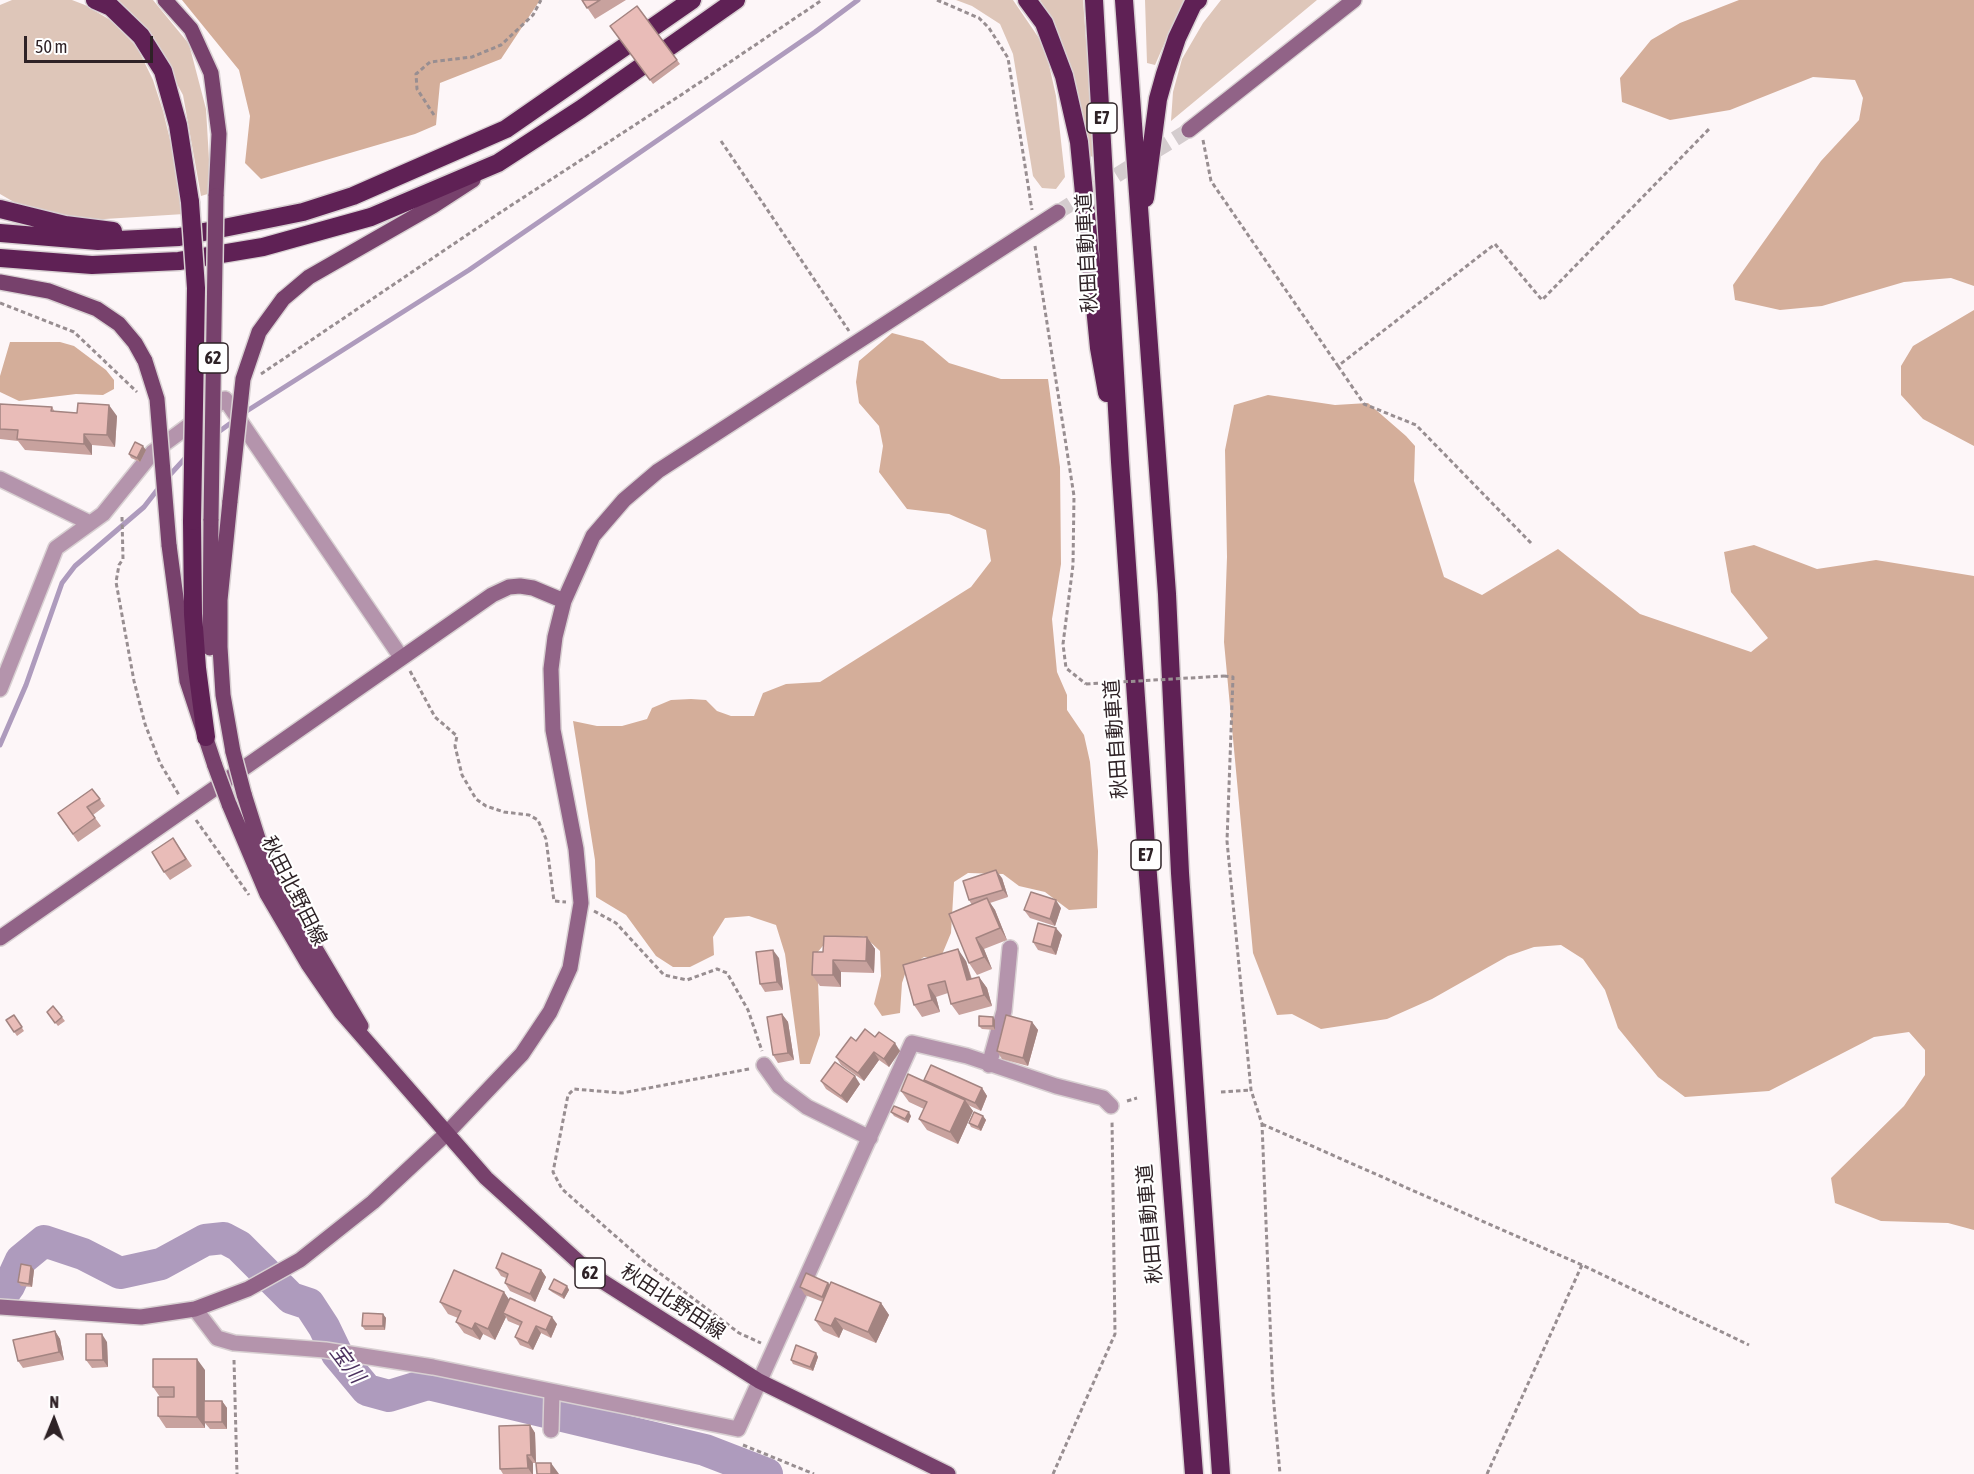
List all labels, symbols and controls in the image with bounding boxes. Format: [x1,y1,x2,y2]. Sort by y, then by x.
scale bar [27,24,156,62]
text: 50 m [35,36,67,57]
road number: E7 [1087,103,1117,133]
street label: 秋田自動車道 [1072,192,1102,314]
road number: 62 [198,343,228,373]
street label: 秋田自動車道 [1100,678,1132,800]
street label: 秋田北野田線 [256,832,332,950]
road number: E7 [1131,840,1161,870]
street label: 秋田自動車道 [1133,1163,1167,1285]
road number: 62 [575,1258,605,1288]
street label: 秋田北野田線 [616,1259,730,1345]
water label: 宝川 [324,1340,370,1388]
north arrow [24,1390,84,1450]
text: N [49,1393,59,1411]

